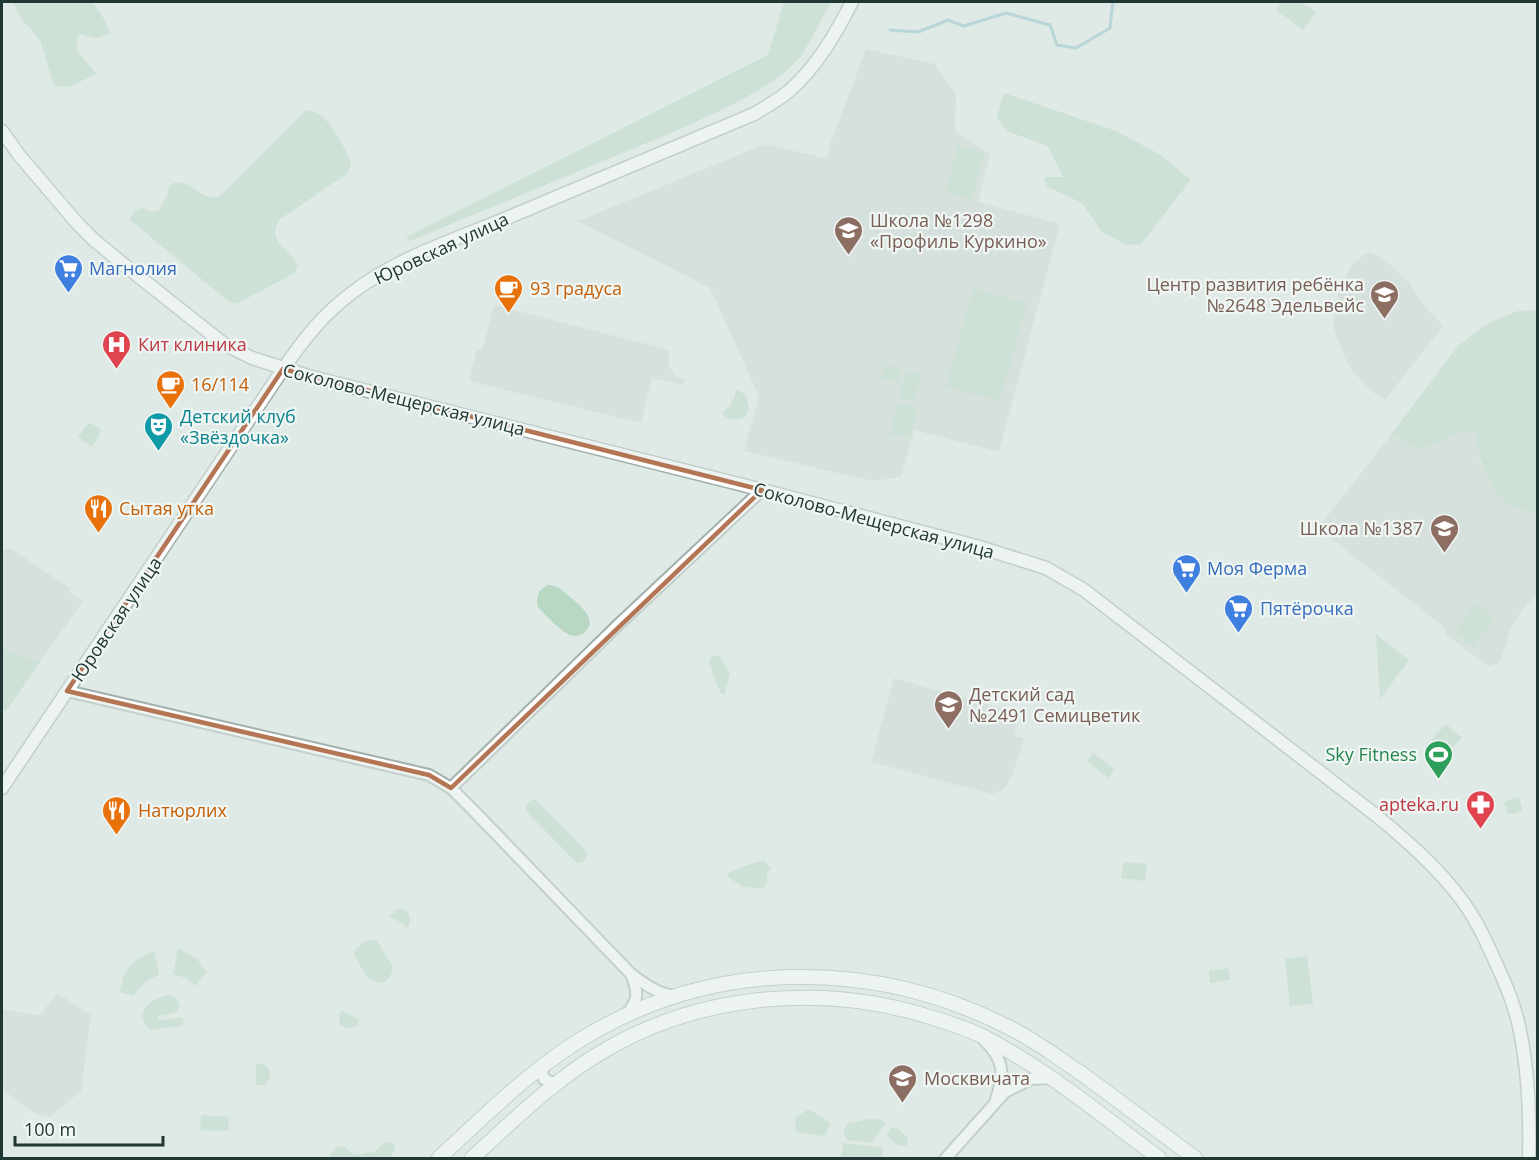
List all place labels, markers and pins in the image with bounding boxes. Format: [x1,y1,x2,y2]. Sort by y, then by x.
place label: Школа №1298 «Профиль Куркино» [870,208,1047,253]
school or university icon: Школа №1298 «Профиль Куркино» [833,214,865,256]
supermarket icon: Магнолия [52,252,84,294]
place label: Магнолия [89,256,177,280]
cafe icon: 93 градуса [493,272,525,314]
place label: Центр развития ребёнка №2648 Эдельвейс [1146,272,1364,317]
place label: 93 градуса [530,276,622,300]
school or university icon: Центр развития ребёнка №2648 Эдельвейс [1369,278,1401,320]
hospital icon: Кит клиника [101,328,133,370]
place label: Кит клиника [138,332,247,356]
cafe icon: 16/114 [154,368,186,410]
place label: 16/114 [191,372,249,396]
place label: Детский клуб «Звёздочка» [180,404,296,449]
theatre icon: Детский клуб «Звёздочка» [143,410,175,452]
restaurant icon: Сытая утка [82,492,114,534]
place label: Сытая утка [119,496,214,520]
school or university icon: Школа №1387 [1428,512,1460,554]
place label: Школа №1387 [1300,516,1423,540]
supermarket icon: Моя Ферма [1170,552,1202,594]
place label: Моя Ферма [1207,556,1307,580]
supermarket icon: Пятёрочка [1223,592,1255,634]
place label: Пятёрочка [1260,596,1354,620]
place label: Детский сад №2491 Семицветик [969,682,1141,727]
school or university icon: Детский сад №2491 Семицветик [932,688,964,730]
sports icon: Sky Fitness [1422,738,1454,780]
place label: Sky Fitness [1325,742,1417,766]
pharmacy icon: apteka.ru [1464,788,1496,830]
place label: apteka.ru [1379,792,1459,816]
restaurant icon: Натюрлих [101,794,133,836]
place label: Натюрлих [138,798,227,822]
school or university icon: Москвичата [887,1062,919,1104]
place label: Москвичата [924,1066,1030,1090]

